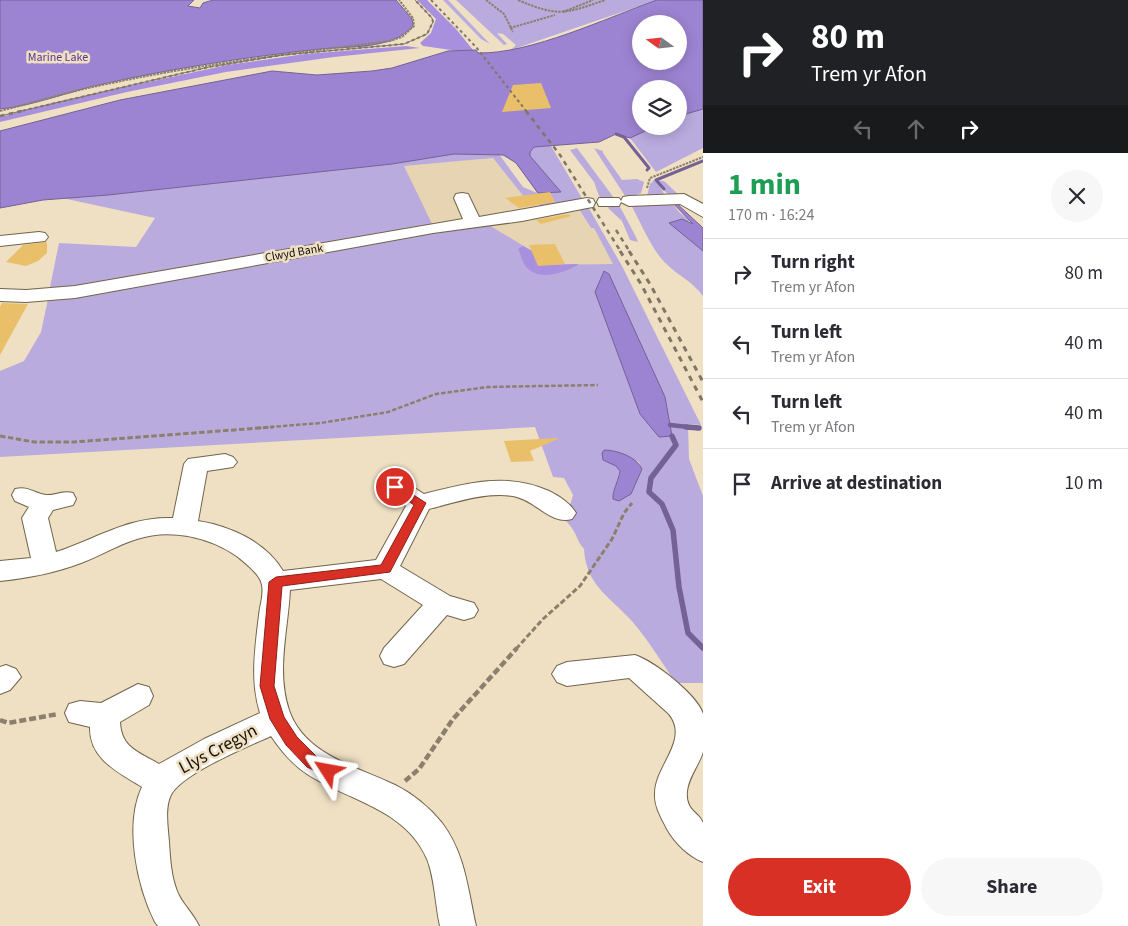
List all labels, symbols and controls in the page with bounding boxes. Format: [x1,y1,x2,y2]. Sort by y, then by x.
text: 80 m [811,12,885,62]
north arrow [632,15,688,70]
map controls [632,15,687,135]
icon: right [728,20,793,85]
park label: Marine Lake [28,49,88,66]
text: Trem yr Afon [811,58,927,90]
button: layers [632,80,687,135]
icon: left [849,115,877,143]
icon: ahead [902,115,930,143]
icon: right [955,115,983,143]
text: 1 min [728,163,801,206]
button: close [1051,170,1103,222]
text: 170 m · 16:24 [728,204,815,226]
street label: Clwyd Bank [264,240,324,266]
text: Turn right [771,249,855,276]
icon: right [728,260,756,288]
text: 80 m [1065,260,1103,287]
text: Trem yr Afon [771,276,855,298]
text: Turn left [771,319,842,346]
icon: left [728,330,756,358]
text: 40 m [1065,330,1103,357]
text: Trem yr Afon [771,346,855,368]
text: Turn left [771,389,842,416]
icon: left [728,400,756,428]
text: 40 m [1065,400,1103,427]
text: Trem yr Afon [771,416,855,438]
pin [374,466,416,508]
icon: arrive [728,470,756,498]
text: Arrive at destination [771,470,942,497]
text: 10 m [1065,470,1103,497]
icon: arrive [381,473,409,501]
street label: Llys Cregyn [174,718,262,780]
position arrow [301,744,353,796]
button: Exit [728,858,911,916]
button: Share [921,858,1103,916]

